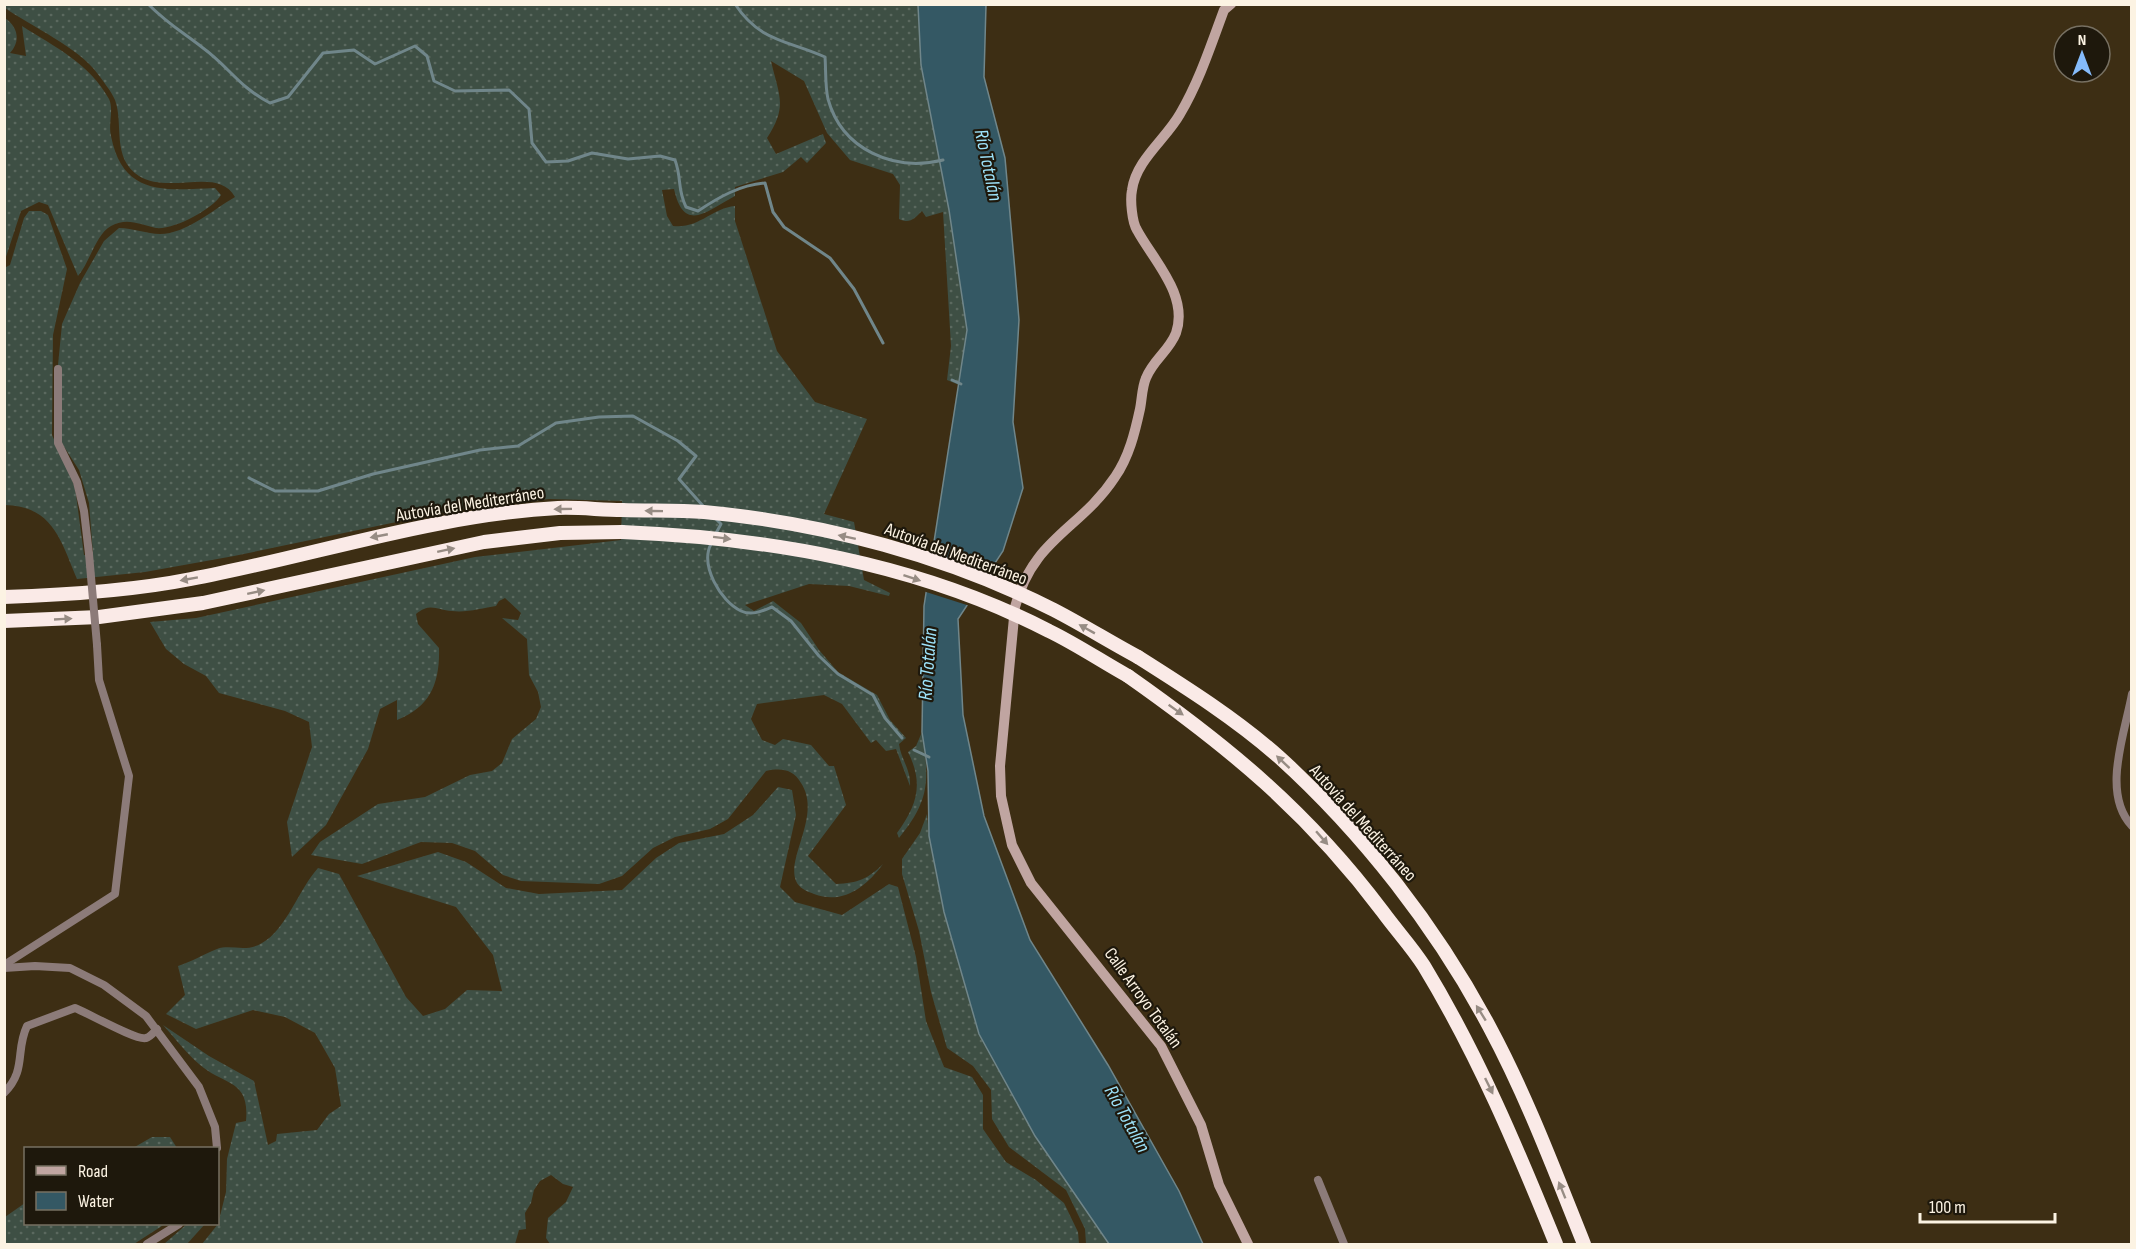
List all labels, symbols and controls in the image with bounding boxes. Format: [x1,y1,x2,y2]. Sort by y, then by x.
north arrow [2052,24,2112,84]
text: N [2078,31,2086,50]
water label: Río Totalán [969,127,1007,203]
street label: Autovía del Mediterráneo [393,482,546,526]
one-way arrow [554,504,573,514]
one-way arrow [645,506,664,516]
street label: Autovía del Mediterráneo [881,518,1030,589]
one-way arrow [369,532,388,541]
one-way arrow [837,532,856,541]
one-way arrow [713,533,732,542]
one-way arrow [437,545,456,554]
one-way arrow [904,573,922,583]
one-way arrow [179,575,198,584]
one-way arrow [246,586,265,596]
one-way arrow [53,614,72,623]
one-way arrow [1078,624,1095,634]
water label: Río Totalán [913,627,943,701]
one-way arrow [1167,704,1183,716]
one-way arrow [1276,755,1291,769]
street label: Autovía del Mediterráneo [1304,760,1421,886]
one-way arrow [1315,830,1328,845]
street label: Calle Arroyo Totalán [1100,944,1186,1052]
one-way arrow [1476,1005,1487,1021]
one-way arrow [1484,1077,1493,1094]
water label: Río Totalán [1099,1081,1155,1157]
legend [24,1147,219,1225]
text: Road [78,1161,108,1182]
one-way arrow [1557,1181,1566,1199]
scale bar [1920,1186,2055,1224]
text: Water [78,1191,114,1212]
text: 100 m [1929,1197,1966,1218]

